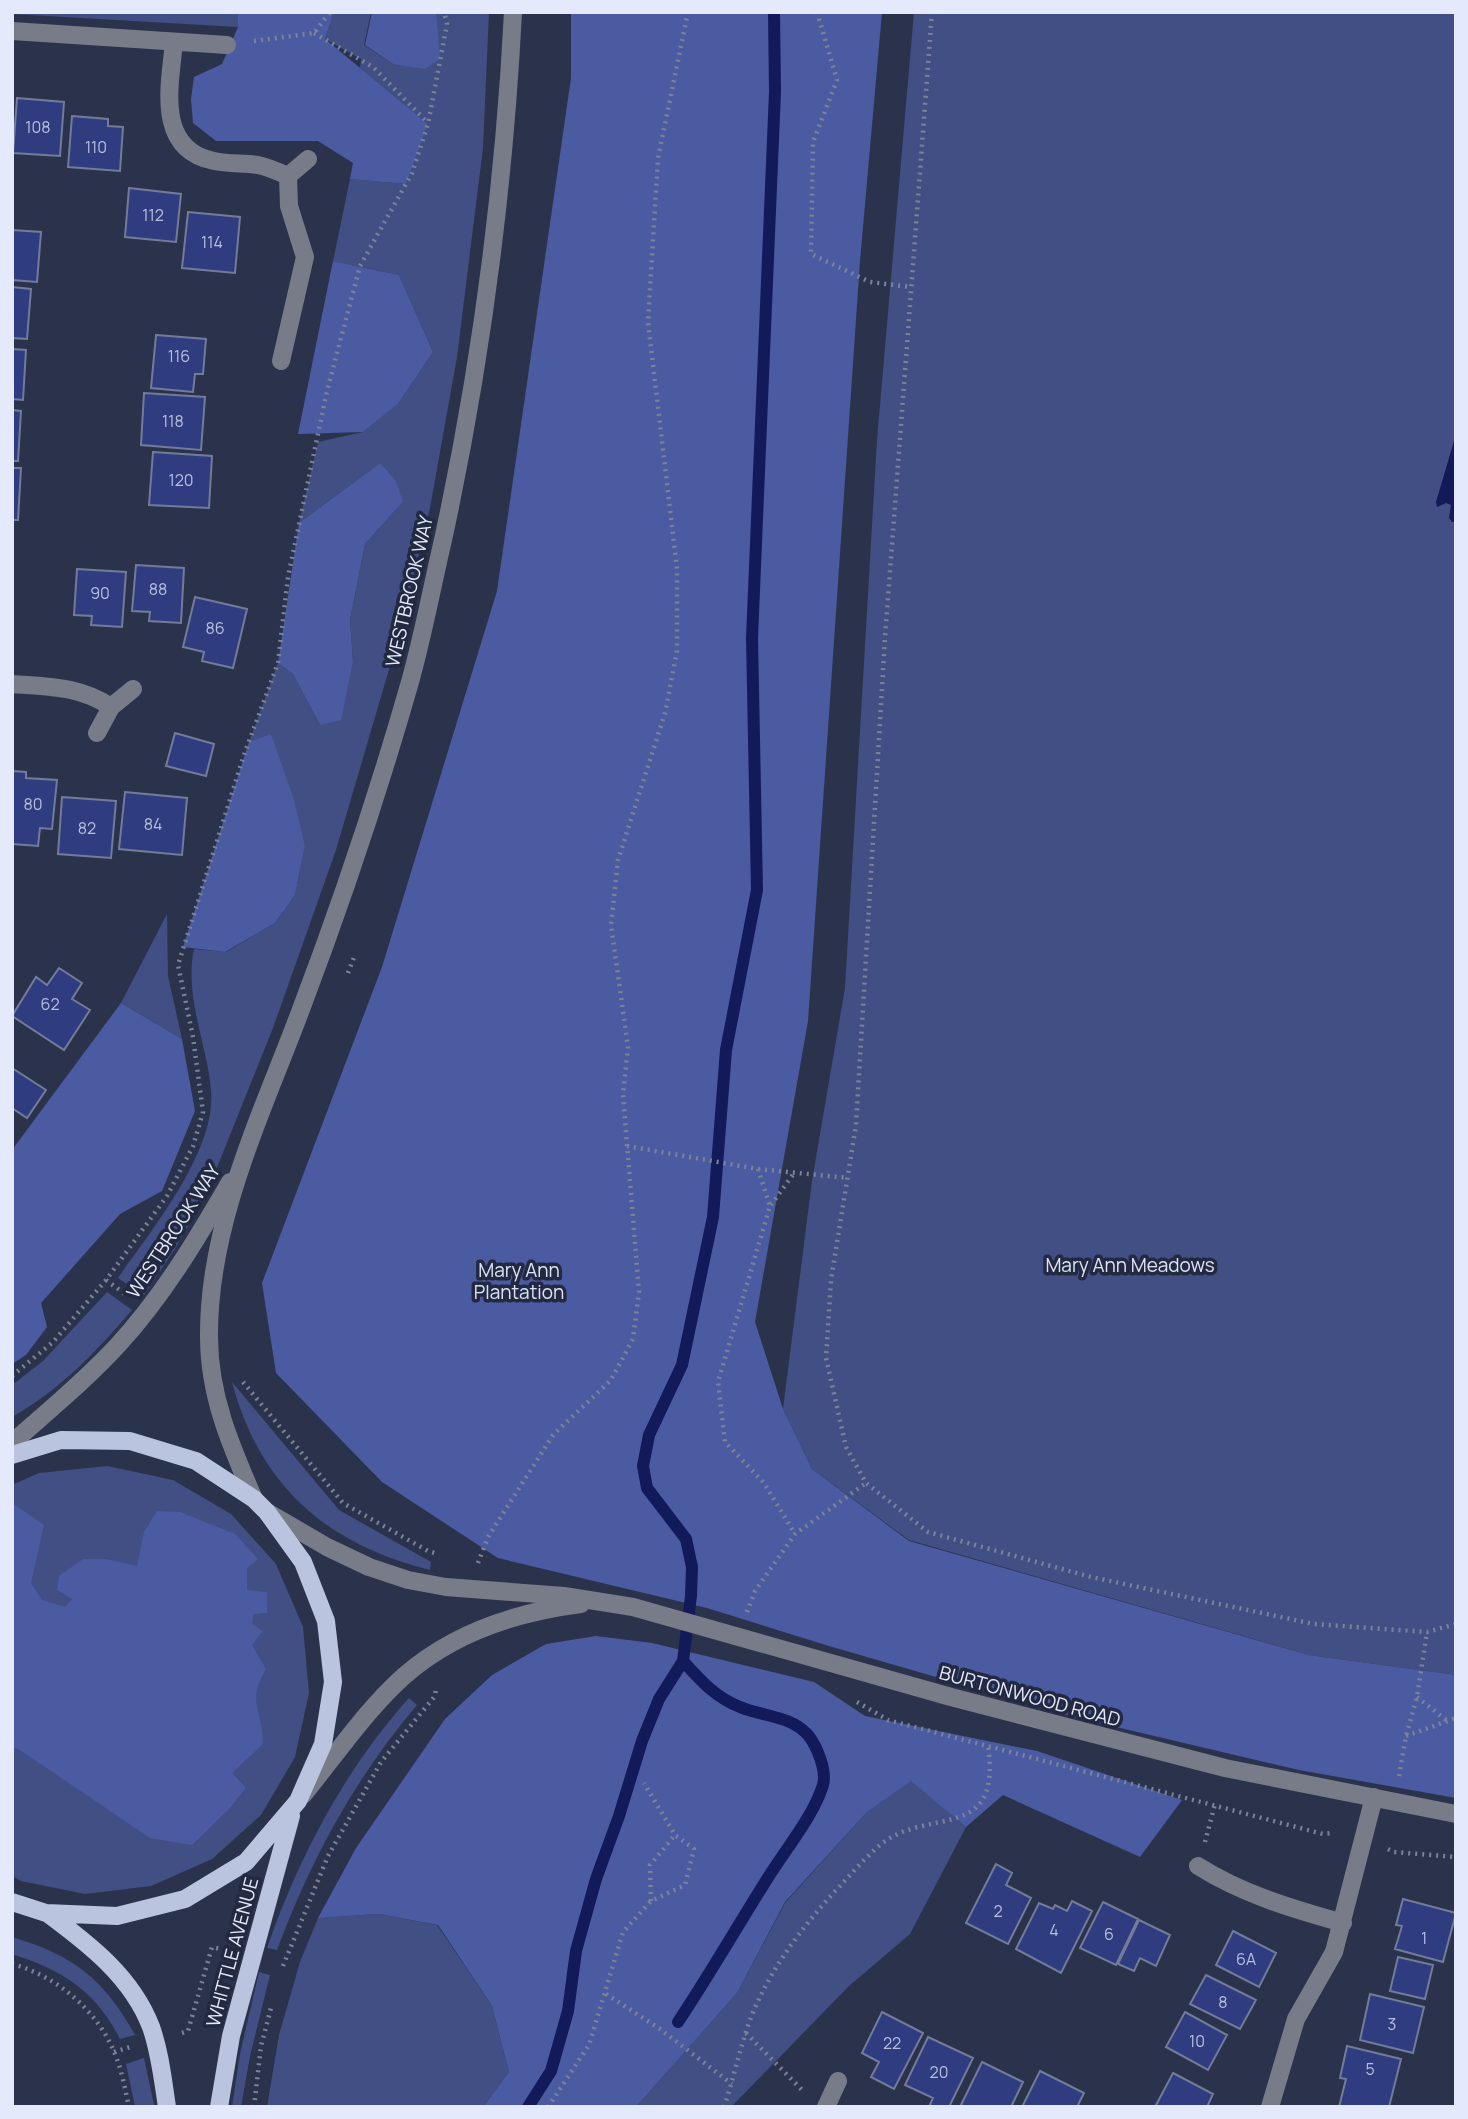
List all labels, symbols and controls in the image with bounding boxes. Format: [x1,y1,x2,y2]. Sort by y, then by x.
house number: 108 [25,116,51,138]
house number: 110 [85,136,107,158]
house number: 112 [142,204,164,226]
house number: 114 [201,231,223,253]
house number: 116 [168,345,190,367]
house number: 118 [162,410,184,432]
house number: 120 [168,469,194,491]
street label: WESTBROOK WAY [379,512,439,669]
house number: 88 [149,578,167,600]
house number: 90 [90,582,110,604]
house number: 86 [205,617,225,639]
house number: 80 [23,793,43,815]
house number: 84 [144,813,162,835]
house number: 82 [78,817,96,839]
house number: 62 [40,993,60,1015]
street label: WESTBROOK WAY [120,1159,226,1303]
park label: Mary Ann Meadows [1045,1252,1215,1278]
park label: Mary Ann Plantation [474,1257,564,1305]
street label: BURTONWOOD ROAD [936,1659,1124,1733]
street label: WHITTLE AVENUE [200,1874,264,2030]
house number: 2 [993,1900,1003,1922]
house number: 4 [1049,1919,1059,1941]
house number: 6 [1104,1923,1114,1945]
house number: 1 [1421,1927,1427,1949]
house number: 6A [1236,1948,1256,1970]
house number: 8 [1218,1991,1228,2013]
house number: 3 [1388,2013,1396,2035]
house number: 10 [1189,2030,1205,2052]
house number: 22 [883,2032,901,2054]
house number: 5 [1365,2058,1375,2080]
house number: 20 [930,2061,948,2083]

